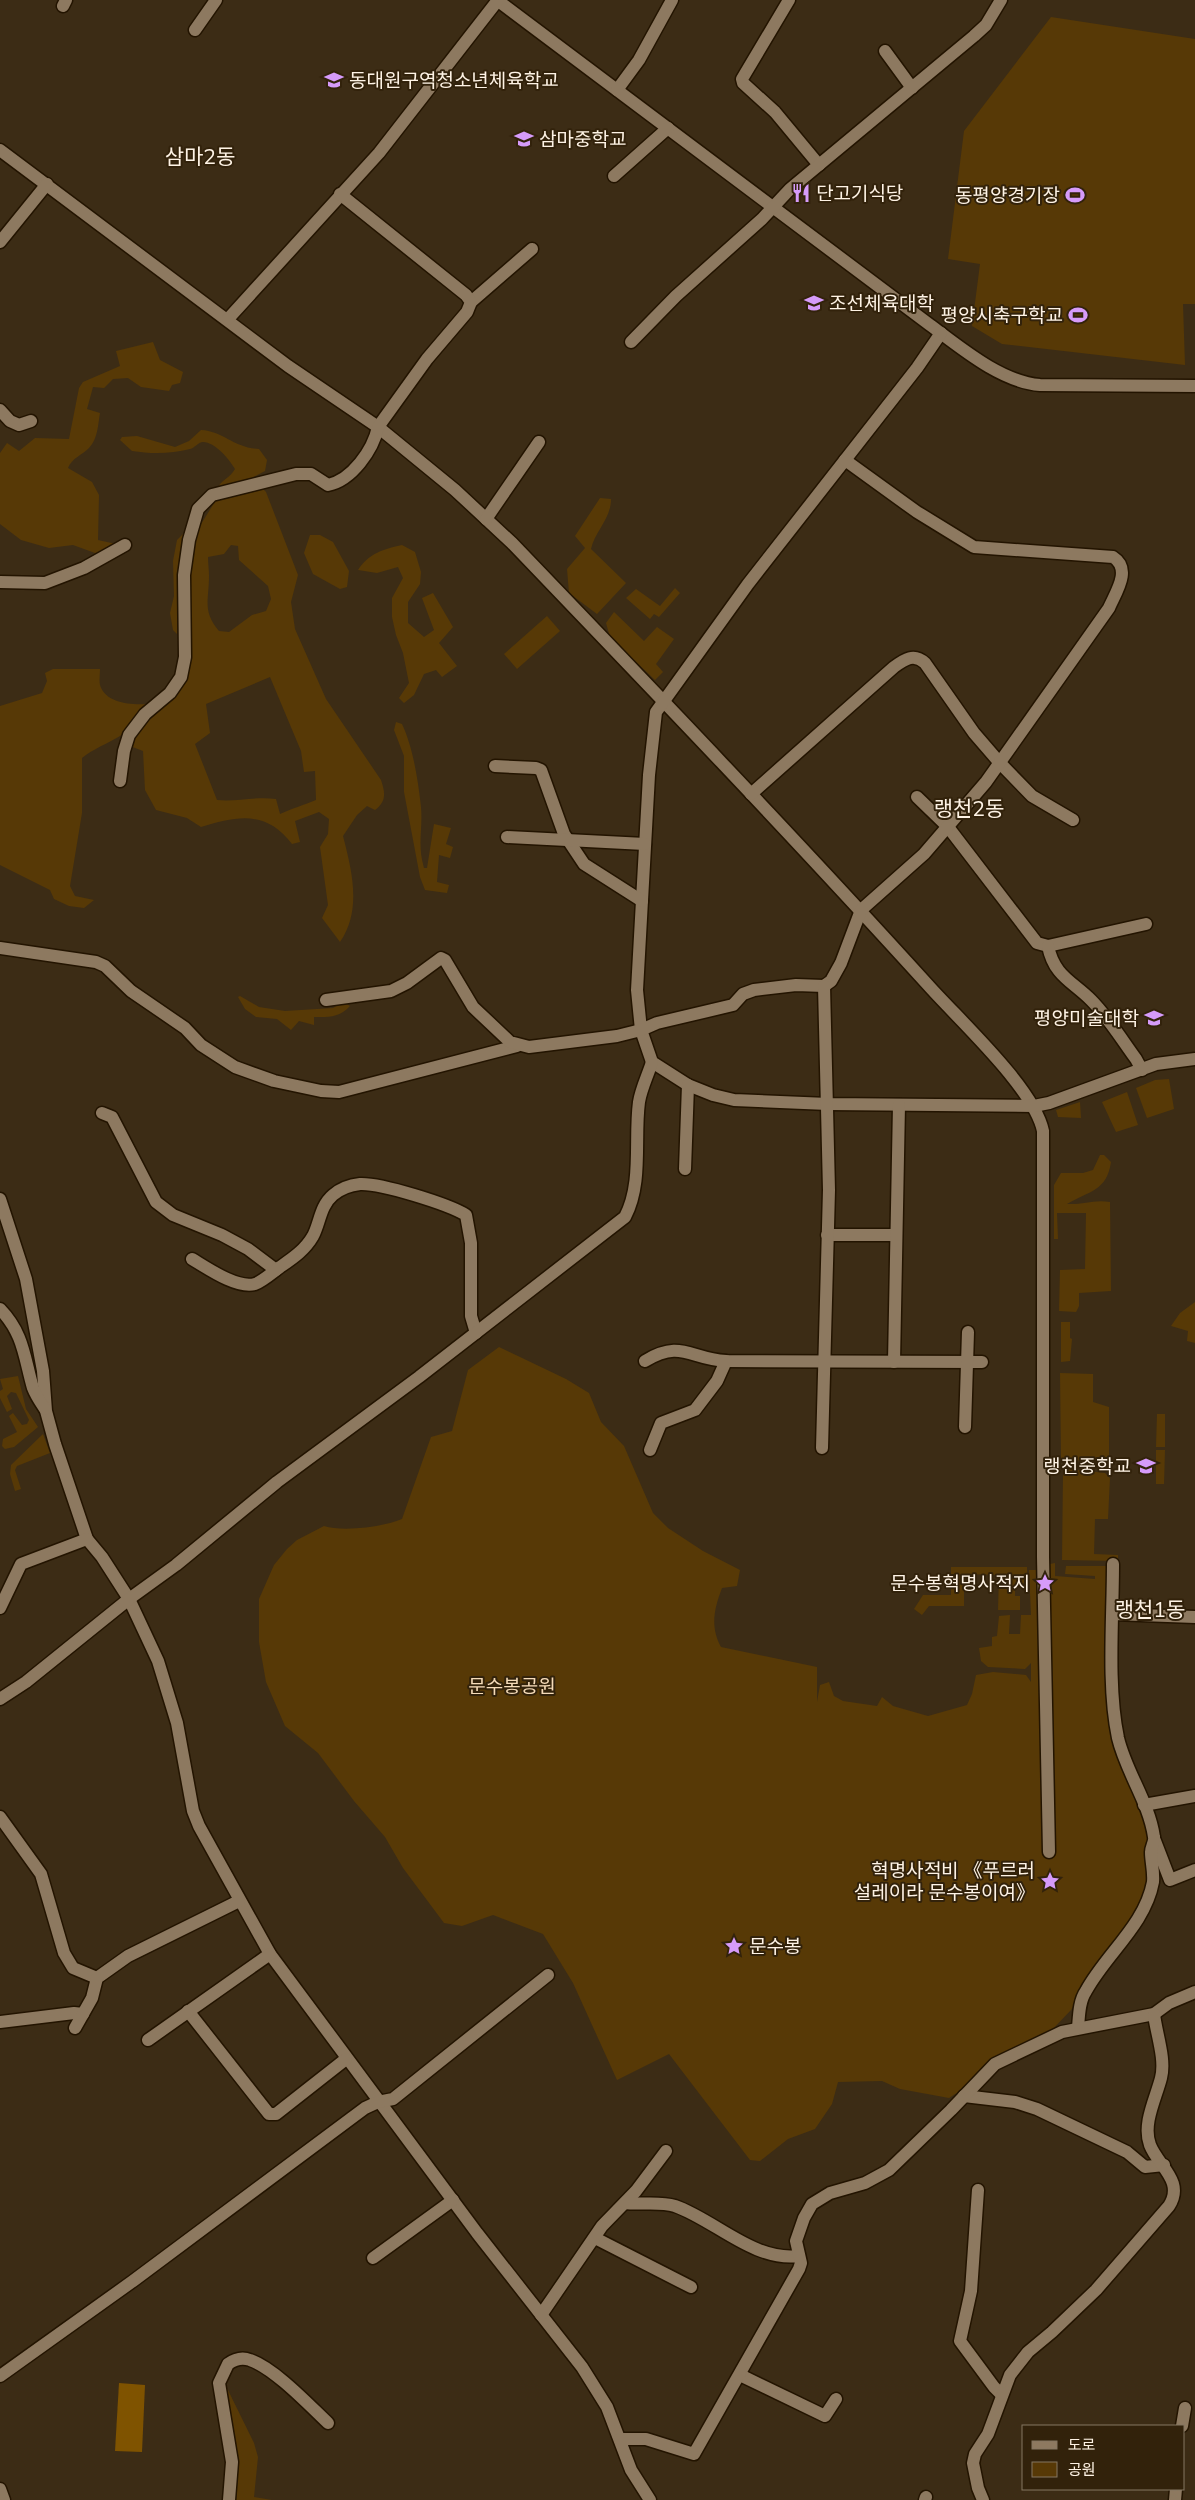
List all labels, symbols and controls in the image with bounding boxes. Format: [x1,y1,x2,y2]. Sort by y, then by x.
place label: 동대원구역청소년체육학교 [349,68,559,92]
school or university icon: 동대원구역청소년체육학교 [323,69,345,91]
place label: 삼마중학교 [539,127,626,151]
school or university icon: 삼마중학교 [513,128,535,150]
district label: 삼마2동 [165,143,235,169]
place label: 단고기식당 [816,181,903,205]
restaurant icon: 단고기식당 [790,182,812,204]
place label: 동평양경기장 [955,183,1060,207]
sports icon: 동평양경기장 [1064,184,1086,206]
place label: 조선체육대학 [829,291,934,315]
school or university icon: 조선체육대학 [803,292,825,314]
place label: 평양시축구학교 [941,303,1063,327]
sports icon: 평양시축구학교 [1067,304,1089,326]
district label: 랭천2동 [934,795,1004,821]
place label: 평양미술대학 [1034,1006,1140,1030]
school or university icon: 평양미술대학 [1143,1007,1165,1029]
place label: 랭천중학교 [1044,1454,1131,1478]
school or university icon: 랭천중학교 [1135,1455,1157,1477]
place label: 문수봉혁명사적지 [890,1571,1030,1595]
place icon: 문수봉혁명사적지 [1034,1572,1056,1594]
district label: 랭천1동 [1115,1596,1185,1622]
park label: 문수봉공원 [468,1674,556,1698]
place label: 혁명사적비 《푸르러 설레이라 문수봉이여》 [854,1858,1035,1904]
place icon: 혁명사적비 《푸르러 설레이라 문수봉이여》 [1039,1870,1061,1892]
place label: 문수봉 [749,1934,801,1958]
place icon: 문수봉 [723,1935,745,1957]
legend [1022,2425,1185,2490]
text: 도로 [1068,2435,1096,2454]
text: 공원 [1068,2460,1096,2479]

